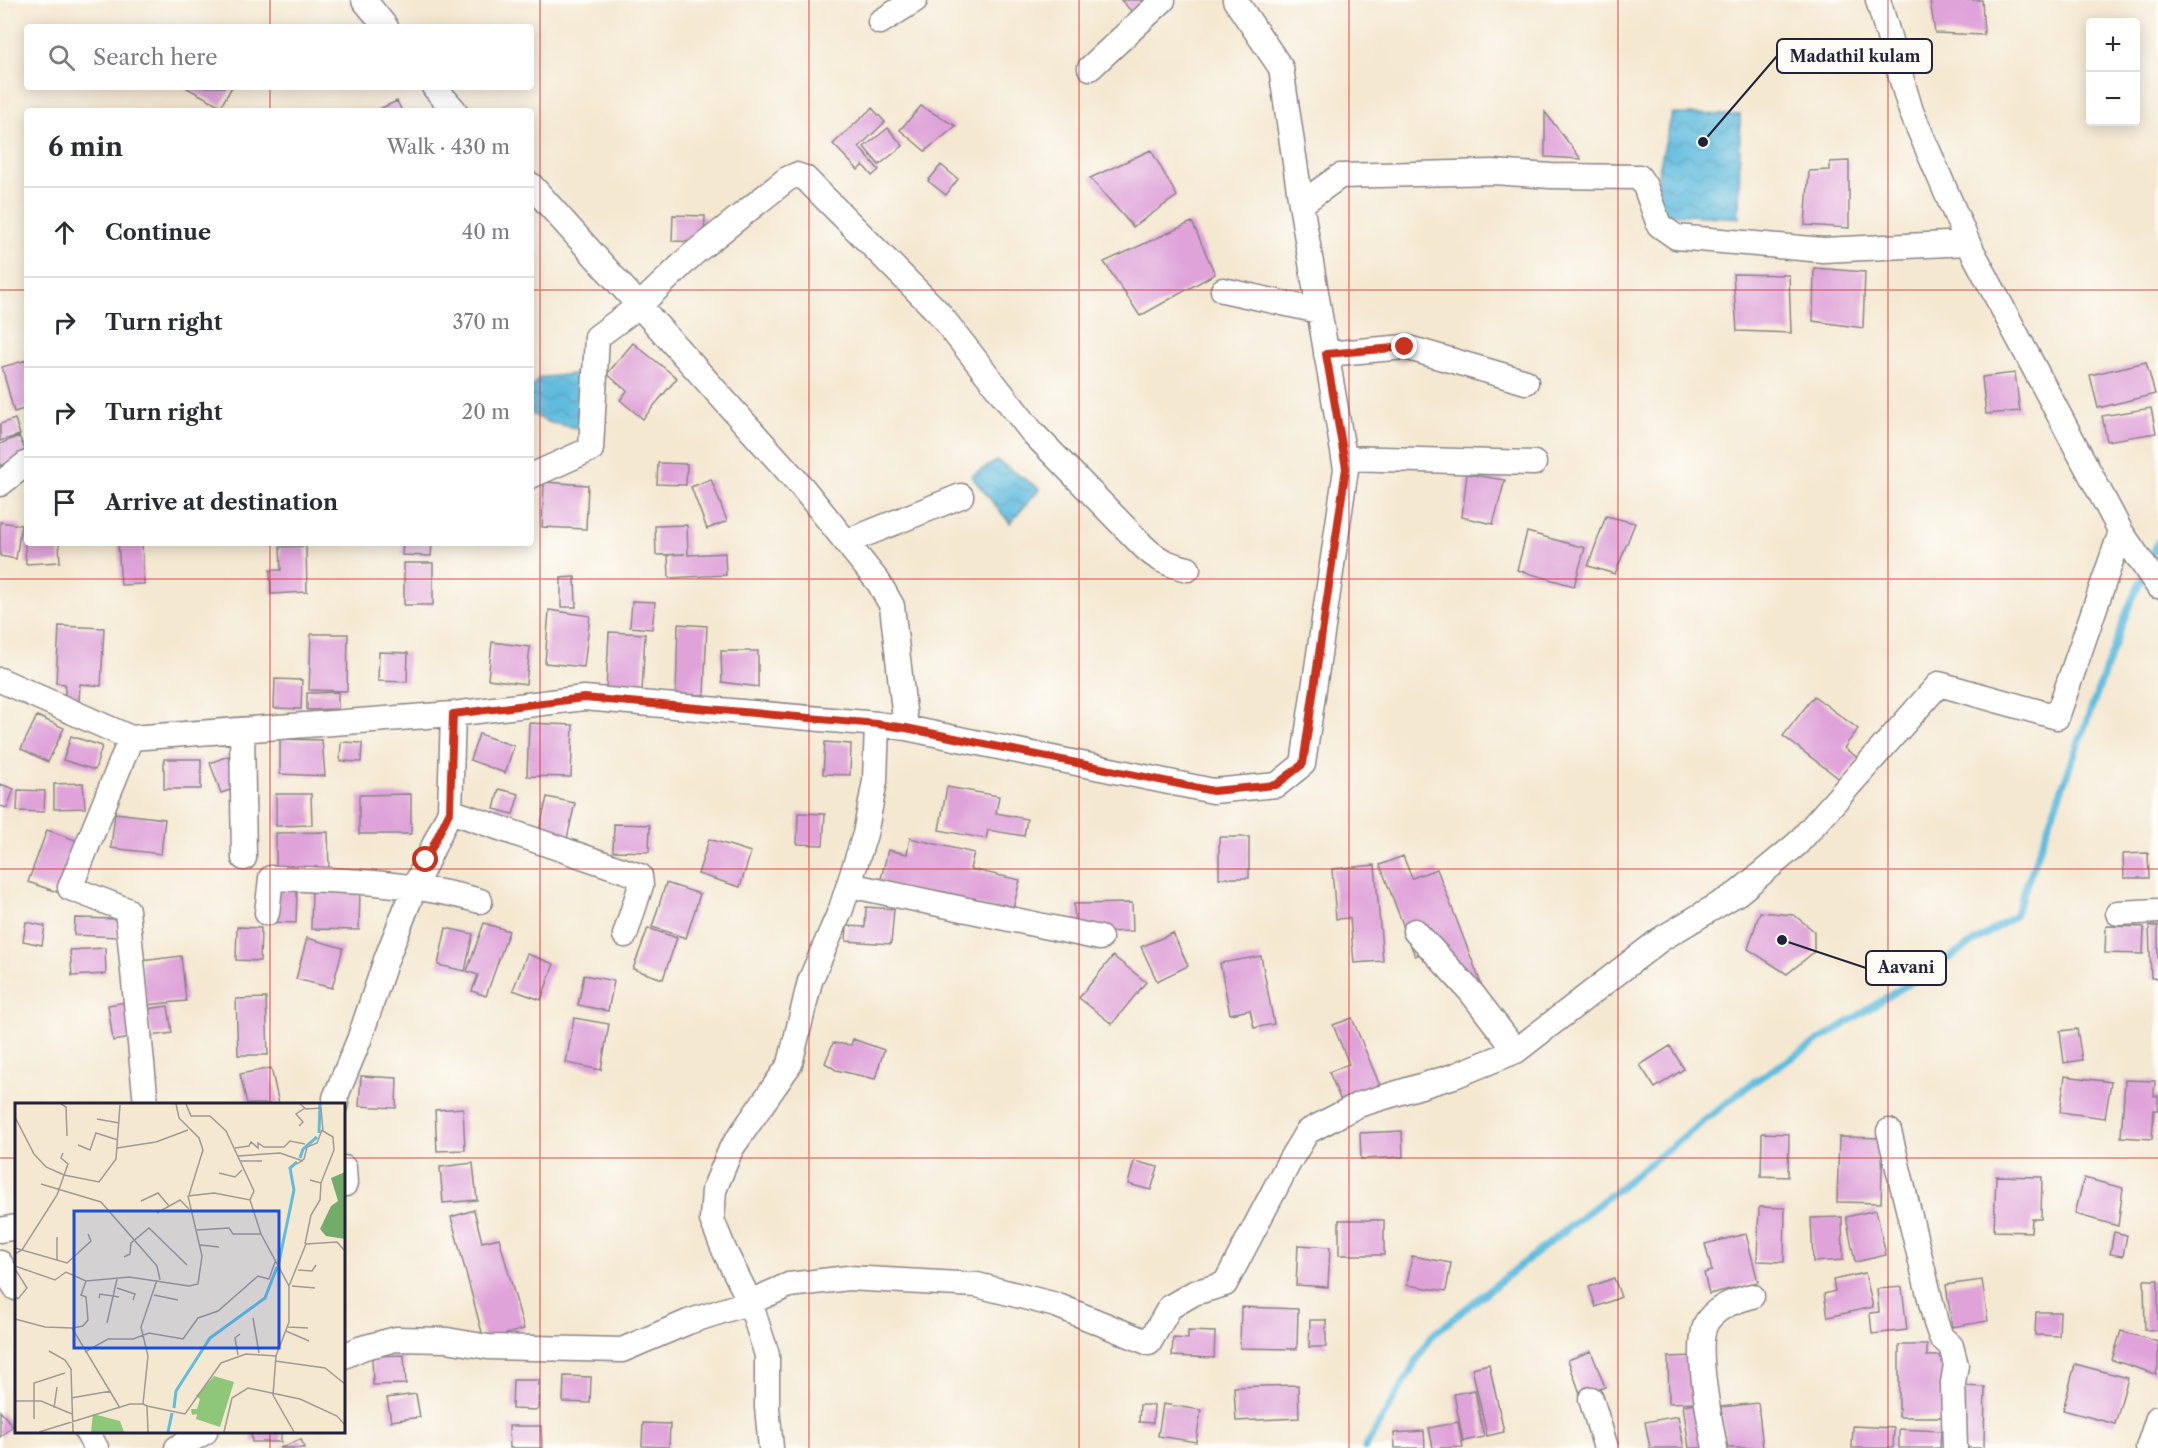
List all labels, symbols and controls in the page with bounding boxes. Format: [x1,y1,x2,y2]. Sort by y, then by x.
map controls [2086,18,2140,126]
button: + [2086,18,2140,72]
search box [24,24,534,90]
callout: Madathil kulam [1777,39,1932,73]
icon: search [45,41,78,74]
text: Search here [93,44,218,71]
text: Madathil kulam [1790,46,1920,66]
button: − [2086,72,2140,126]
text: 6 min [48,131,123,163]
text: Walk · 430 m [387,135,510,159]
icon: ahead [48,216,81,249]
text: Continue [105,219,211,246]
text: 40 m [462,220,510,244]
icon: right [48,306,81,339]
text: Turn right [105,309,223,336]
text: 370 m [453,310,510,334]
route end [1391,333,1417,359]
icon: right [48,396,81,429]
text: Turn right [105,399,223,426]
text: 20 m [462,400,510,424]
icon: arrive [48,486,81,519]
text: Arrive at destination [105,489,338,516]
route start [412,846,438,872]
callout: Aavani [1866,951,1946,985]
text: Aavani [1877,957,1935,977]
inset map [15,1103,345,1433]

